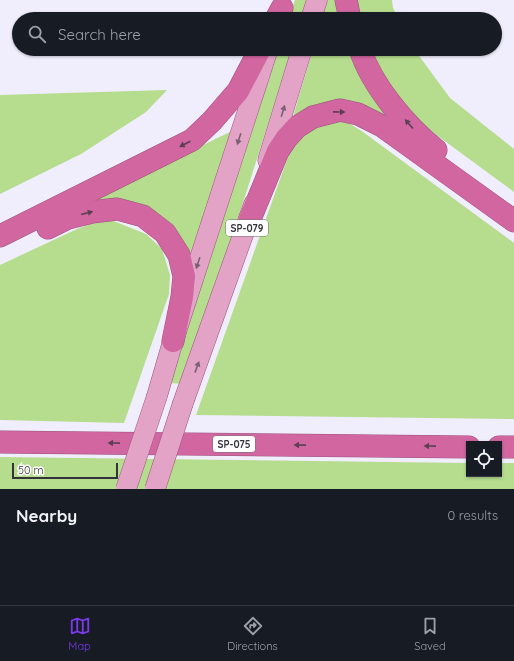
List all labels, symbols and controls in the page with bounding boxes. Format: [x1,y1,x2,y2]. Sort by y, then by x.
search box [12,12,502,56]
icon: search [26,23,48,45]
text: Search here [58,25,141,44]
one-way arrow [280,105,286,117]
one-way arrow [333,108,345,115]
one-way arrow [404,119,414,129]
one-way arrow [236,134,242,146]
one-way arrow [179,141,191,147]
one-way arrow [81,210,93,216]
road number: SP-079 [226,220,268,236]
one-way arrow [195,257,201,269]
one-way arrow [194,360,200,372]
road number: SP-075 [213,436,255,452]
one-way arrow [107,440,120,446]
map controls [466,441,502,477]
button: locate [466,441,502,477]
one-way arrow [293,442,306,448]
one-way arrow [423,443,436,449]
scale bar [12,461,118,480]
text: 50 m [18,463,44,477]
text: Nearby [16,505,77,526]
text: 0 results [447,507,498,523]
tab: Map [68,615,91,653]
tab: Directions [227,615,278,653]
tab: Saved [414,615,446,653]

